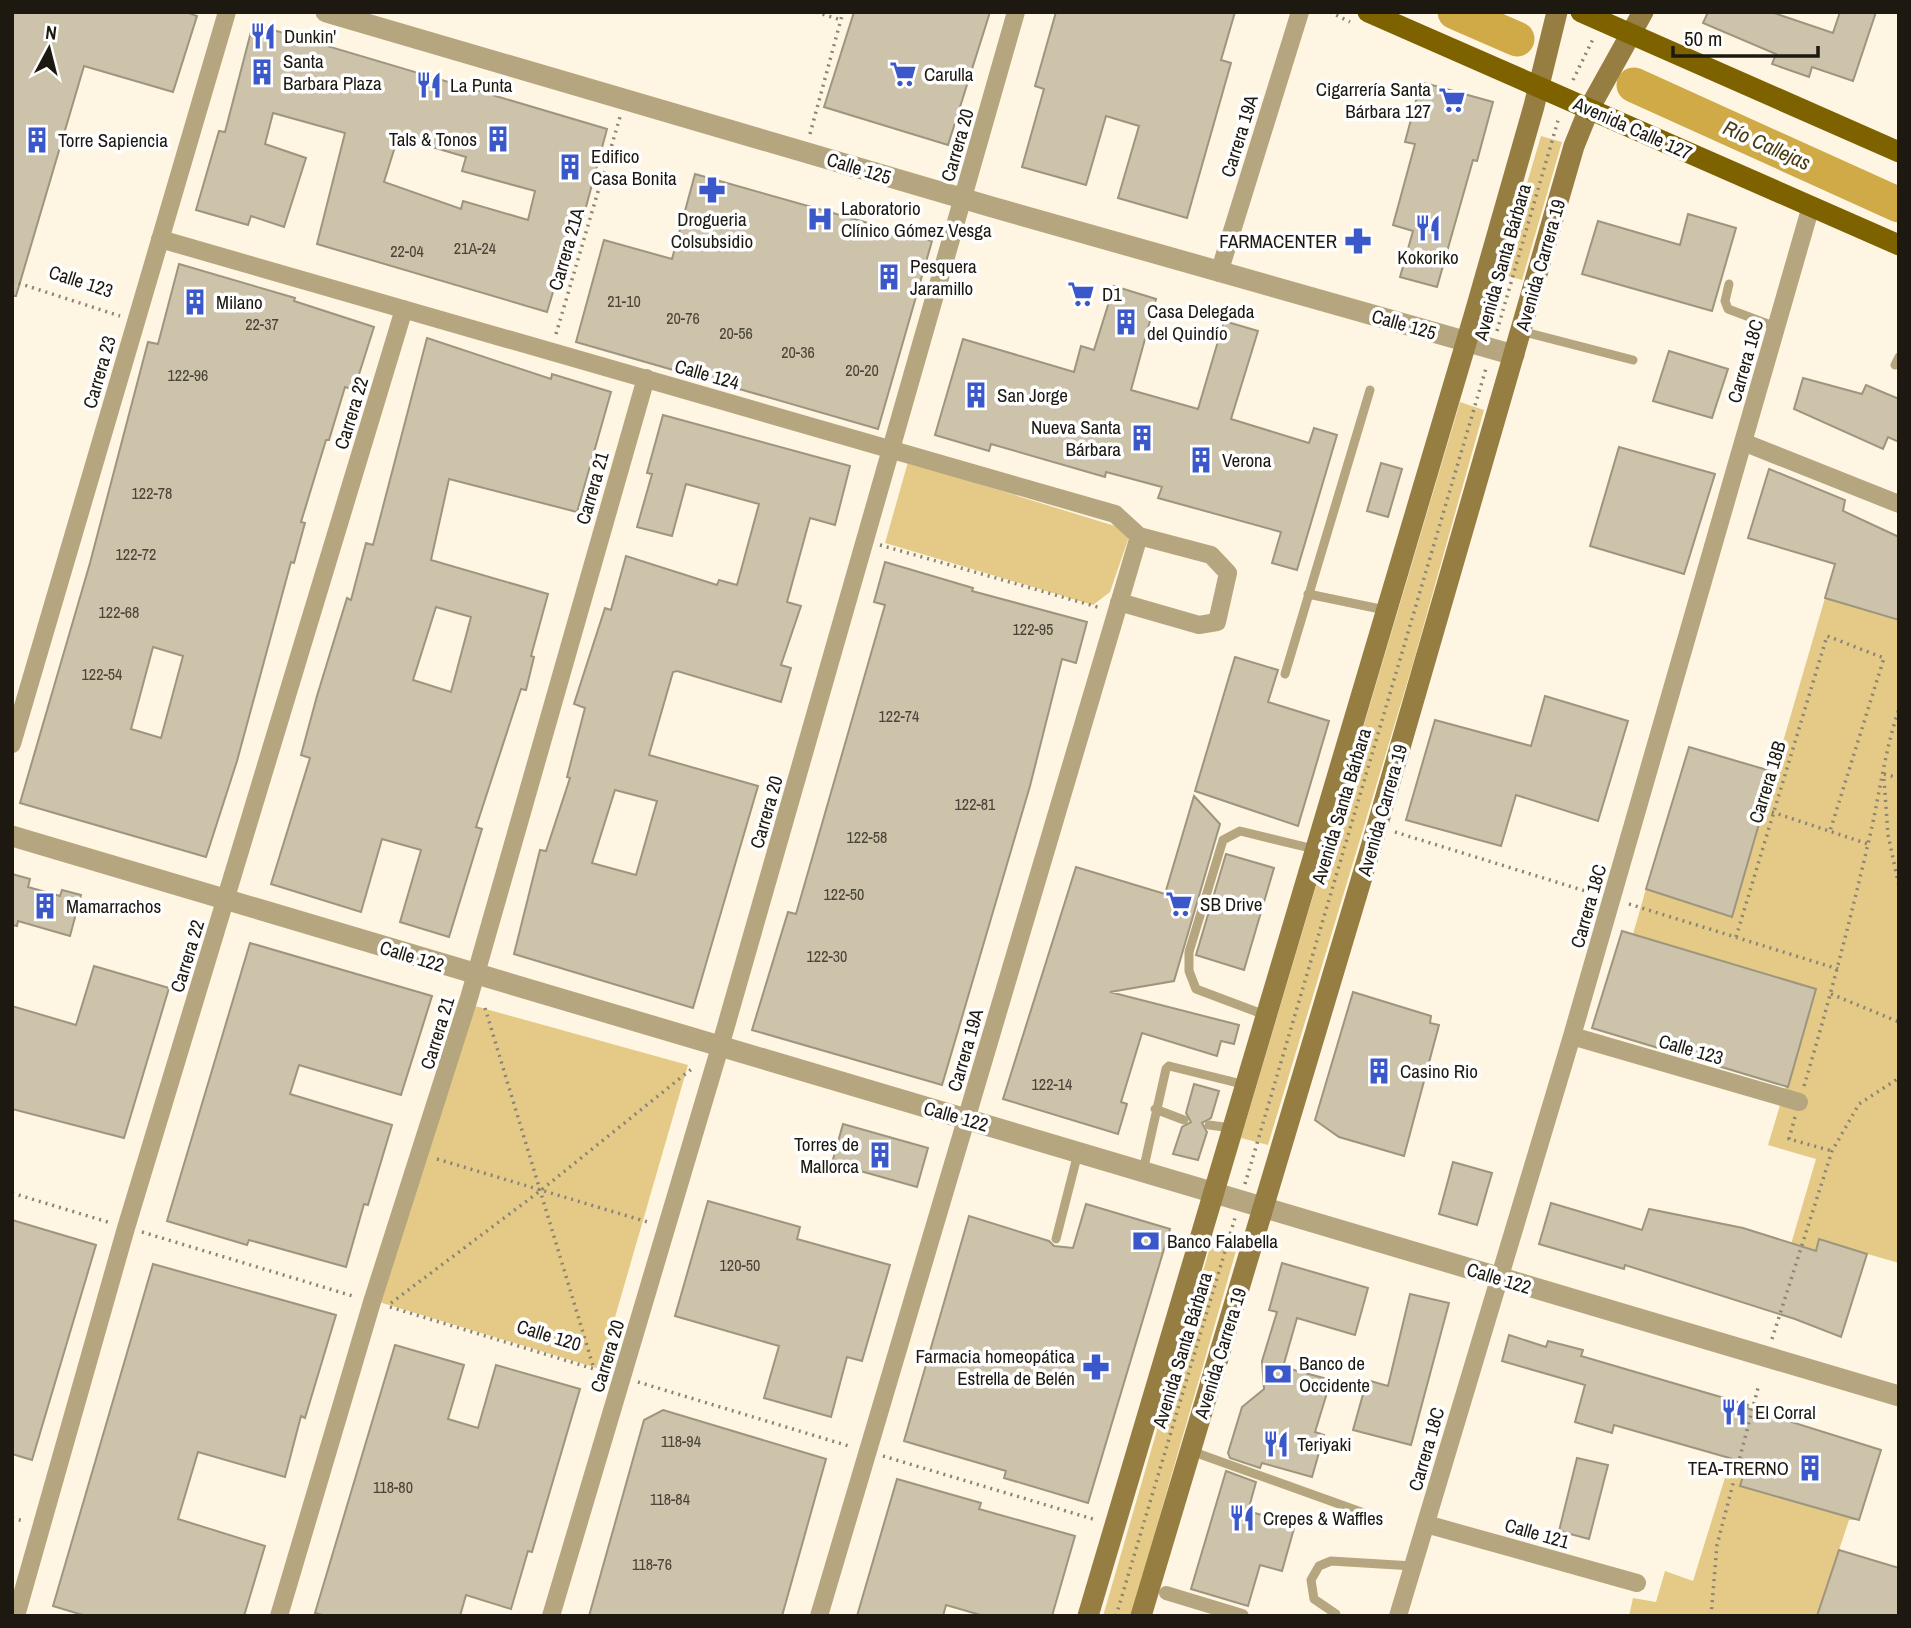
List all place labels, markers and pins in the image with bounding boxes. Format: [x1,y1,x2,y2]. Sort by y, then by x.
restaurant icon: Dunkin' [248,21,278,51]
place label: Dunkin' [284,23,336,49]
place label: Santa Barbara Plaza [283,48,382,96]
building icon: Santa Barbara Plaza [247,57,277,87]
supermarket icon: Carulla [888,59,918,89]
place label: Carulla [924,61,974,87]
restaurant icon: La Punta [414,70,444,100]
place label: La Punta [450,72,513,98]
place label: Cigarrería Santa Bárbara 127 [1316,76,1431,124]
supermarket icon: Cigarrería Santa Bárbara 127 [1437,85,1467,115]
building icon: Tals & Tonos [483,124,513,154]
building icon: Torre Sapiencia [22,125,52,155]
place label: Tals & Tonos [389,126,477,152]
place label: Torre Sapiencia [58,127,168,153]
place label: Edifico Casa Bonita [591,143,677,191]
building icon: Edifico Casa Bonita [555,152,585,182]
pharmacy icon: Drogueria Colsubsidio [697,175,727,205]
place label: Laboratorio Clínico Gómez Vesga [841,195,992,243]
hospital icon: Laboratorio Clínico Gómez Vesga [805,204,835,234]
place label: Drogueria Colsubsidio [671,206,753,254]
restaurant icon: Kokoriko [1413,213,1443,243]
pharmacy icon: FARMACENTER [1343,226,1373,256]
place label: FARMACENTER [1219,228,1337,254]
place label: Kokoriko [1397,244,1459,270]
place label: Pesquera Jaramillo [910,253,977,301]
building icon: Pesquera Jaramillo [874,262,904,292]
supermarket icon: D1 [1066,279,1096,309]
place label: D1 [1102,281,1122,307]
building icon: Milano [180,287,210,317]
place label: Milano [216,289,263,315]
place label: Casa Delegada del Quindío [1147,298,1255,346]
building icon: Casa Delegada del Quindío [1111,307,1141,337]
building icon: San Jorge [961,380,991,410]
place label: San Jorge [997,382,1068,408]
place label: Nueva Santa Bárbara [1031,414,1121,462]
building icon: Nueva Santa Bárbara [1127,423,1157,453]
building icon: Verona [1186,445,1216,475]
place label: Verona [1222,447,1272,473]
supermarket icon: SB Drive [1164,889,1194,919]
building icon: Mamarrachos [30,891,60,921]
place label: SB Drive [1200,891,1262,917]
place label: Mamarrachos [66,893,161,919]
building icon: Casino Rio [1364,1056,1394,1086]
place label: Casino Rio [1400,1058,1478,1084]
place label: Torres de Mallorca [794,1131,859,1179]
building icon: Torres de Mallorca [865,1140,895,1170]
bank icon: Banco Falabella [1131,1226,1161,1256]
place label: Banco Falabella [1167,1228,1278,1254]
place label: Farmacia homeopática Estrella de Belén [916,1343,1075,1391]
place label: Banco de Occidente [1299,1350,1370,1398]
pharmacy icon: Farmacia homeopática Estrella de Belén [1081,1352,1111,1382]
bank icon: Banco de Occidente [1263,1359,1293,1389]
restaurant icon: El Corral [1719,1397,1749,1427]
place label: El Corral [1755,1399,1816,1425]
restaurant icon: Teriyaki [1261,1429,1291,1459]
place label: Teriyaki [1297,1431,1352,1457]
building icon: TEA-TRERNO [1795,1453,1825,1483]
place label: TEA-TRERNO [1688,1455,1789,1481]
restaurant icon: Crepes & Waffles [1227,1503,1257,1533]
place label: Crepes & Waffles [1263,1505,1384,1531]

